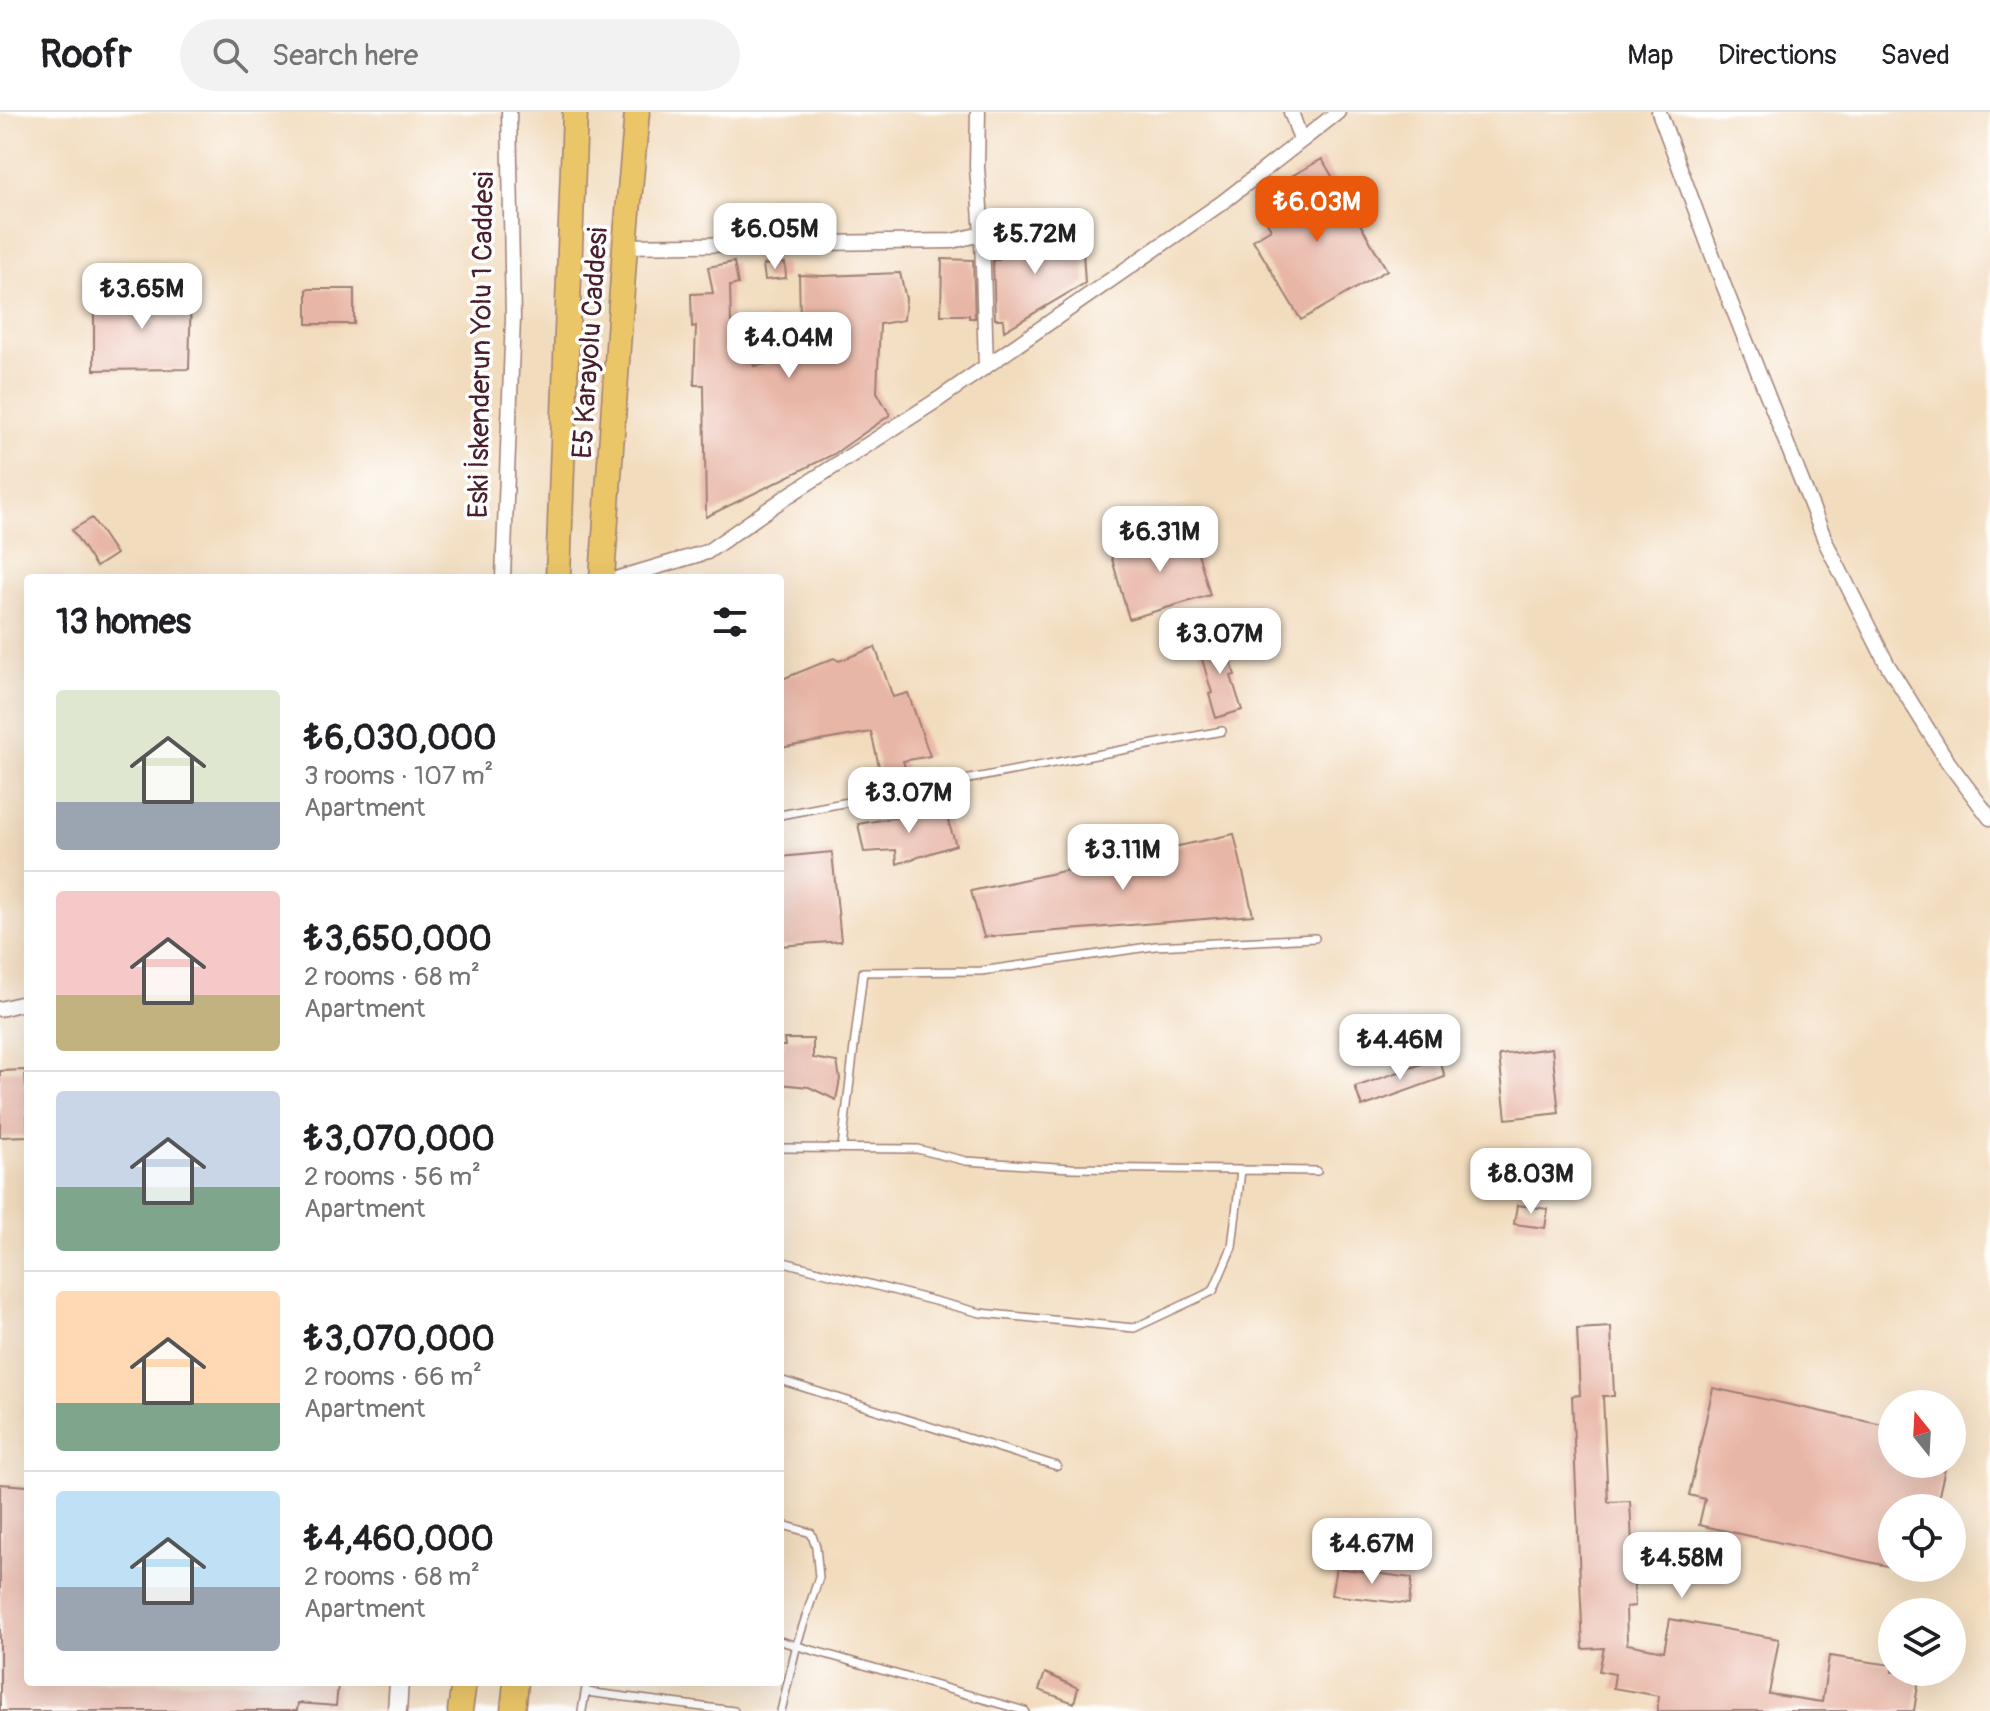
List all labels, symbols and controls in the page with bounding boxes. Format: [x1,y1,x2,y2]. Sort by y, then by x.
search box [180,19,740,91]
text: Roofr [40,31,132,79]
icon: search [208,33,252,77]
text: Search here [272,37,418,74]
text: Map [1627,38,1674,73]
text: Directions [1718,38,1837,73]
text: Saved [1881,38,1950,73]
street label: Eski İskenderun Yolu 1 Caddesi [461,171,502,519]
pin: ₺6.03M [1252,176,1382,244]
text: ₺6.03M [1273,186,1361,218]
pin: ₺6.05M [710,203,840,271]
pin: ₺5.72M [970,208,1100,276]
text: ₺6.05M [732,213,819,245]
text: ₺5.72M [994,218,1076,250]
street label: E5 Karayolu Caddesi [565,226,616,460]
pin: ₺3.65M [77,263,207,331]
text: ₺3.65M [100,273,184,305]
pin: ₺4.04M [724,312,854,380]
text: ₺4.04M [745,322,833,354]
pin: ₺6.31M [1095,506,1225,574]
text: ₺6.31M [1120,516,1200,548]
icon: filters [708,600,752,644]
text: 13 homes [56,601,191,644]
pin: ₺3.07M [1155,608,1285,676]
text: ₺3.07M [1177,618,1263,650]
text: ₺6,030,000 [304,717,497,760]
icon: home [120,722,216,818]
text: 3 rooms · 107 m² [304,760,493,792]
pin: ₺3.07M [844,767,974,835]
text: ₺3.07M [866,777,952,809]
text: Apartment [304,792,425,824]
pin: ₺3.11M [1058,824,1188,892]
text: ₺3.11M [1086,834,1160,866]
text: ₺3,650,000 [304,918,492,961]
icon: home [120,923,216,1019]
text: 2 rooms · 68 m² [304,961,480,993]
text: Apartment [304,993,425,1025]
pin: ₺4.46M [1335,1014,1465,1082]
text: ₺4.46M [1357,1024,1443,1056]
text: ₺3,070,000 [304,1118,495,1161]
icon: home [120,1123,216,1219]
pin: ₺8.03M [1466,1148,1596,1216]
text: ₺8.03M [1488,1158,1574,1190]
text: 2 rooms · 56 m² [304,1161,481,1193]
text: Apartment [304,1193,425,1225]
text: ₺3,070,000 [304,1318,495,1361]
icon: home [120,1323,216,1419]
text: 2 rooms · 66 m² [304,1361,482,1393]
north arrow [1878,1390,1966,1478]
map controls [1878,1390,1966,1686]
text: Apartment [304,1393,425,1425]
button: locate [1878,1494,1966,1582]
text: ₺4,460,000 [304,1518,494,1561]
pin: ₺4.67M [1307,1518,1437,1586]
icon: home [120,1523,216,1619]
text: ₺4.67M [1330,1528,1414,1560]
pin: ₺4.58M [1617,1532,1747,1600]
text: ₺4.58M [1641,1542,1723,1574]
text: 2 rooms · 68 m² [304,1561,480,1593]
text: Apartment [304,1593,425,1625]
button: layers [1878,1598,1966,1686]

